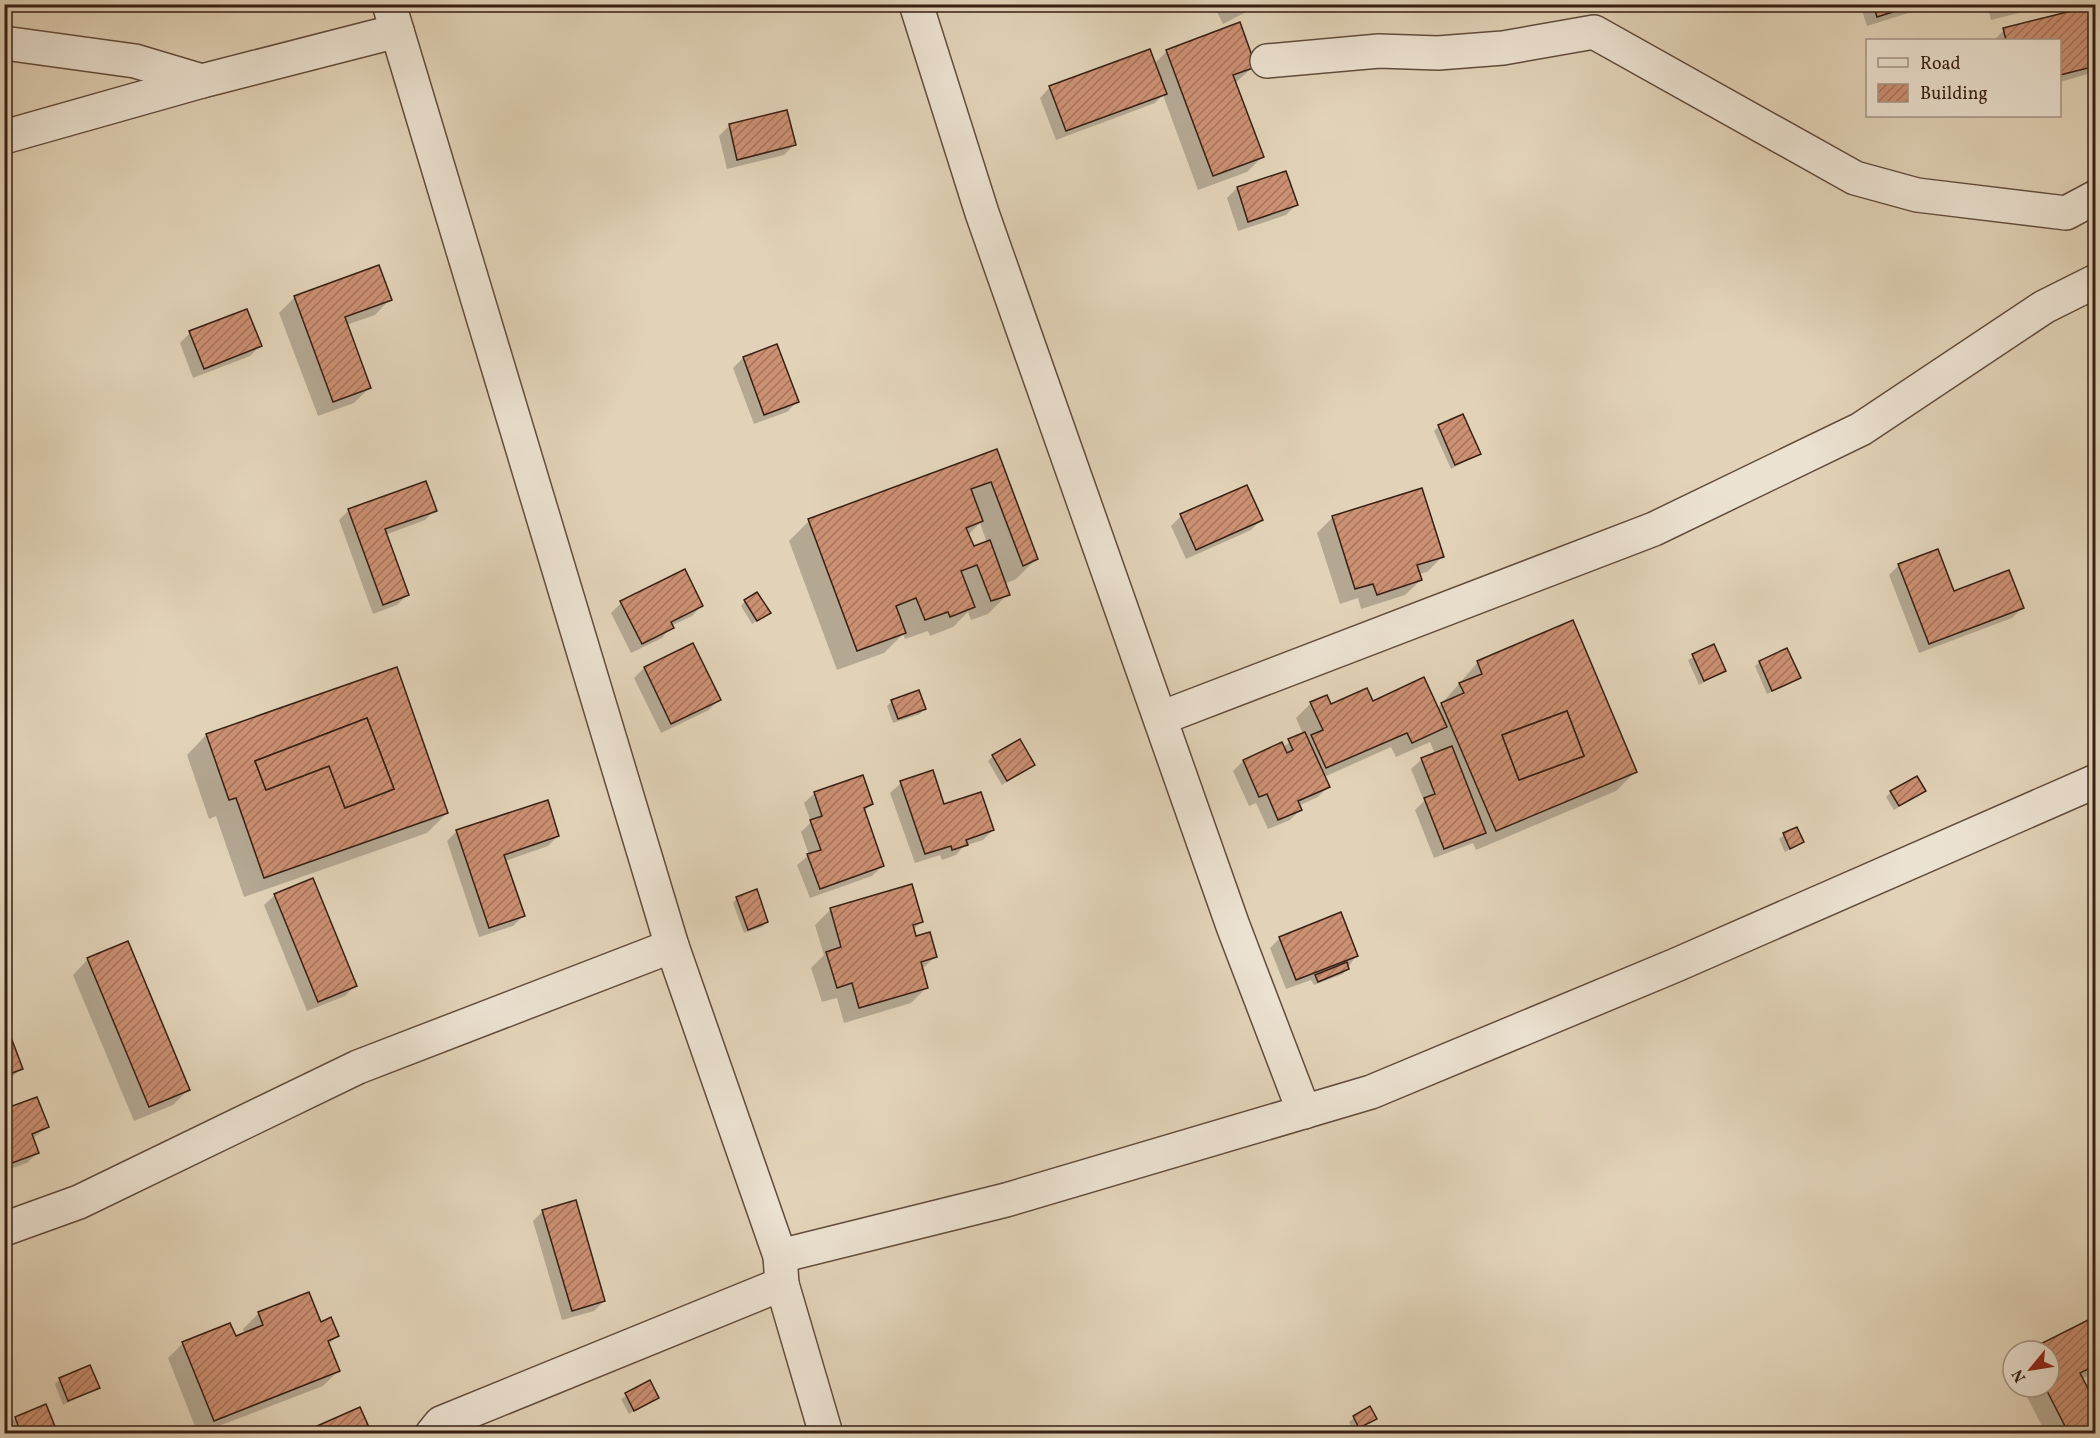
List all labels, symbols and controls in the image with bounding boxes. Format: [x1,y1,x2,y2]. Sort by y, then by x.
legend [1866,39,2061,117]
text: Road [1920,52,1961,77]
text: Building [1920,82,1988,107]
north arrow [2001,1339,2061,1399]
text: N [2007,1365,2032,1386]

